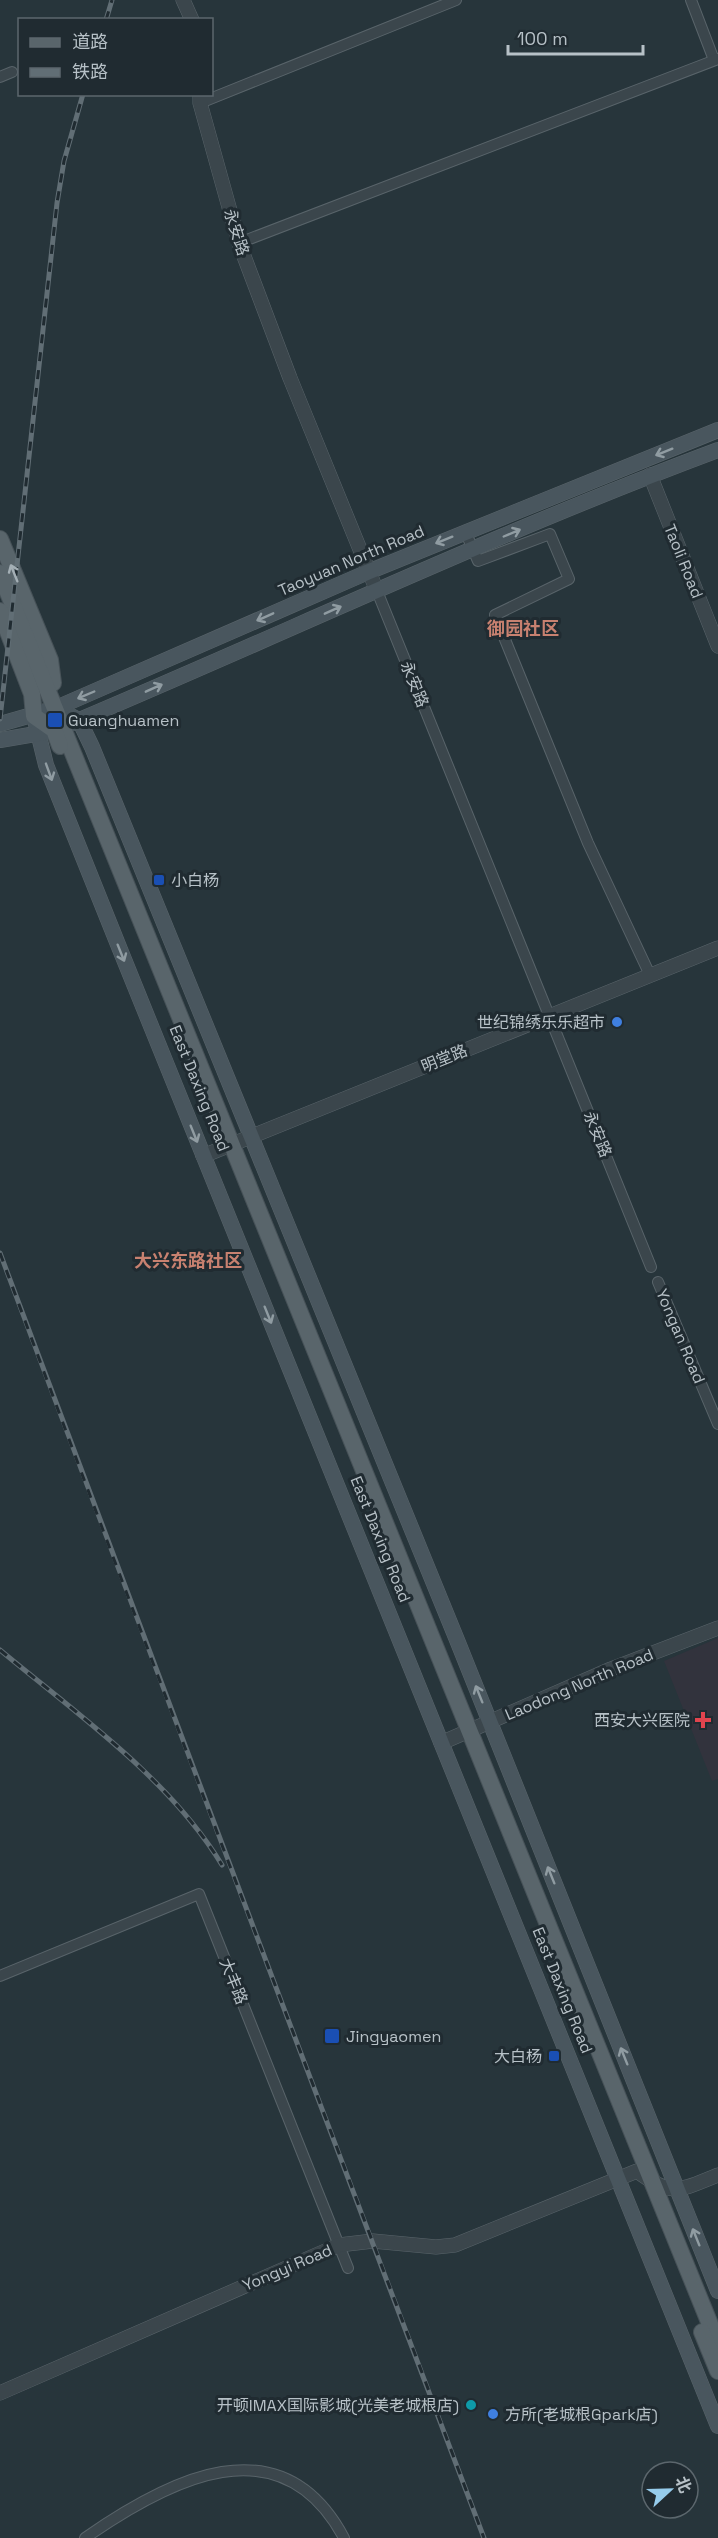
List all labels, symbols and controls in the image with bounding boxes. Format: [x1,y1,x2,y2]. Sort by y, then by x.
legend [18,18,213,96]
scale bar [508,18,643,56]
text: 100 m [517,27,568,50]
text: 道路 [72,30,108,53]
text: 铁路 [72,60,108,83]
street label: 永安路 [219,206,254,258]
one-way arrow [655,447,673,458]
street label: Taoyuan North Road [275,520,427,601]
street label: Taoli Road [659,521,708,601]
one-way arrow [502,527,521,538]
one-way arrow [435,535,453,546]
one-way arrow [8,564,19,583]
one-way arrow [323,604,342,615]
one-way arrow [256,612,274,623]
district label: 御园社区 [486,617,559,640]
street label: 永安路 [396,658,433,710]
one-way arrow [145,682,163,693]
one-way arrow [77,691,95,702]
place label: Guanghuamen [68,710,179,731]
marker: Guanghuamen [46,711,64,729]
one-way arrow [45,762,56,781]
place label: 小白杨 [171,870,219,891]
marker: 小白杨 [152,873,166,887]
one-way arrow [116,944,127,962]
place label: 世纪锦绣乐乐超市 [477,1012,605,1033]
marker: 世纪锦绣乐乐超市 [610,1015,624,1029]
street label: East Daxing Road [165,1022,234,1154]
street label: 明堂路 [418,1040,470,1077]
street label: 永安路 [579,1108,616,1160]
one-way arrow [189,1124,200,1143]
district label: 大兴东路社区 [134,1249,242,1272]
street label: Yongan Road [651,1286,710,1387]
one-way arrow [263,1305,274,1323]
street label: East Daxing Road [346,1473,415,1605]
street label: Laodong North Road [502,1644,657,1725]
one-way arrow [472,1685,483,1704]
place label: 西安大兴医院 [594,1710,690,1731]
marker: 西安大兴医院 [694,1711,712,1729]
one-way arrow [545,1866,556,1885]
street label: East Daxing Road [528,1924,597,2056]
street label: 大丰路 [215,1955,252,2007]
place label: Jingyaomen [346,2026,441,2047]
marker: Jingyaomen [323,2027,341,2045]
place label: 大白杨 [494,2046,542,2067]
one-way arrow [618,2047,629,2066]
marker: 大白杨 [547,2049,561,2063]
one-way arrow [690,2228,701,2247]
street label: Yongyi Road [239,2239,335,2296]
place label: 开顿IMAX国际影城(光美老城根店) [217,2395,459,2416]
marker: 开顿IMAX国际影城(光美老城根店) [464,2398,478,2412]
place label: 方所(老城根Gpark店) [505,2404,658,2425]
marker: 方所(老城根Gpark店) [486,2407,500,2421]
north arrow [640,2460,700,2520]
text: 北 [671,2473,696,2496]

